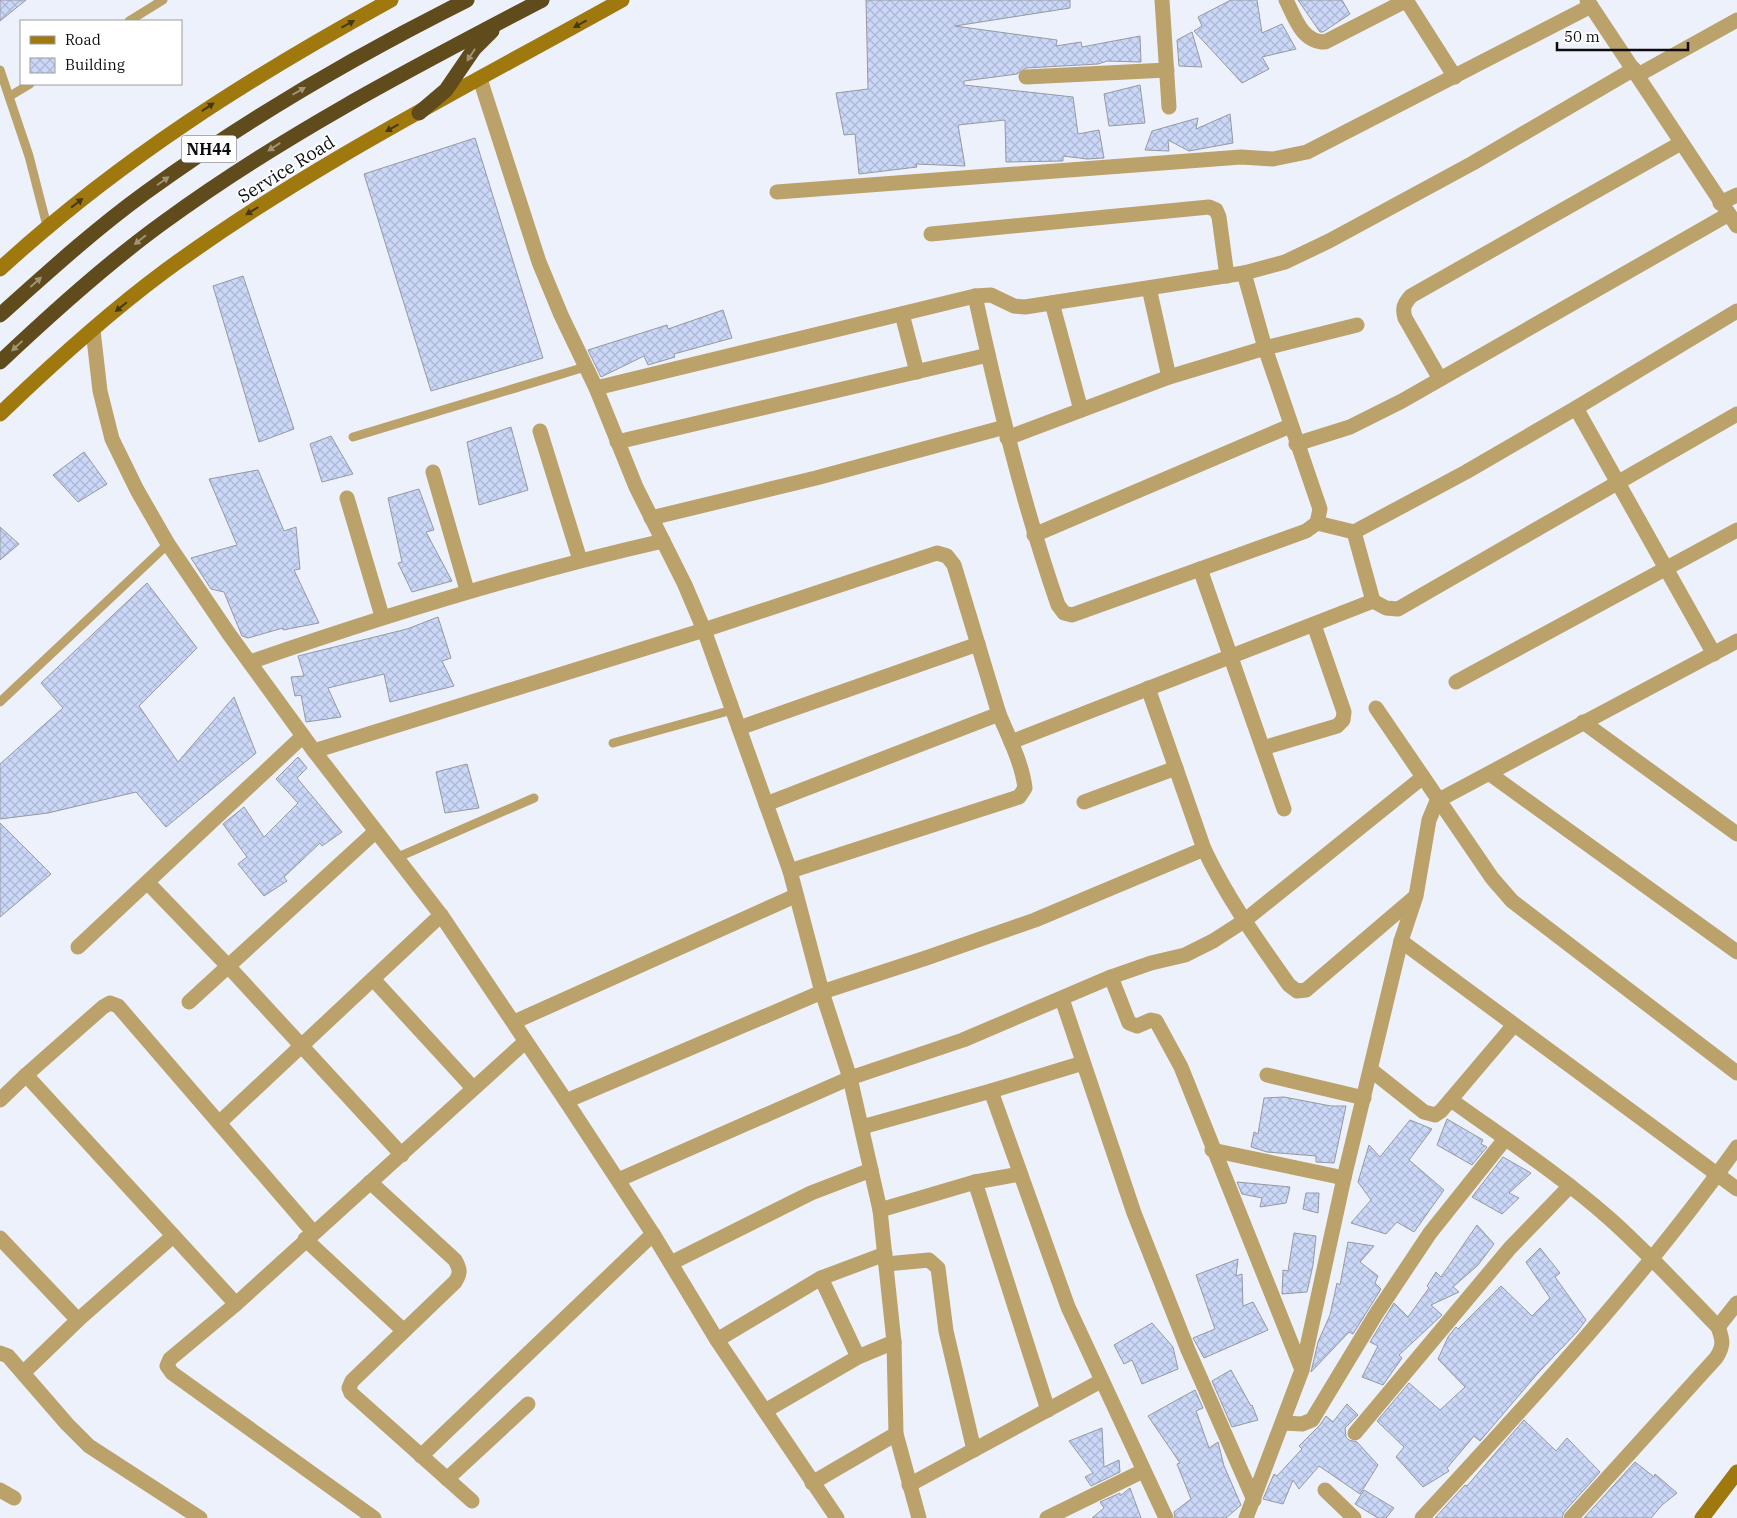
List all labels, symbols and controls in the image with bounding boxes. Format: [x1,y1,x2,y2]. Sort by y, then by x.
one-way arrow [573,19,586,28]
legend [20,20,182,85]
one-way arrow [340,20,355,28]
scale bar [1557,20,1688,52]
text: 50 m [1564,27,1600,46]
text: Road [65,30,101,49]
one-way arrow [466,48,476,62]
text: Building [65,55,125,74]
one-way arrow [292,87,305,96]
one-way arrow [201,102,215,112]
one-way arrow [384,124,399,132]
street label: Service Road [233,130,339,208]
road number: NH44 [182,136,236,162]
one-way arrow [267,142,281,152]
one-way arrow [156,176,170,186]
one-way arrow [70,197,83,208]
one-way arrow [246,206,259,216]
one-way arrow [134,234,147,245]
one-way arrow [30,277,43,288]
one-way arrow [115,301,128,312]
one-way arrow [12,340,24,352]

